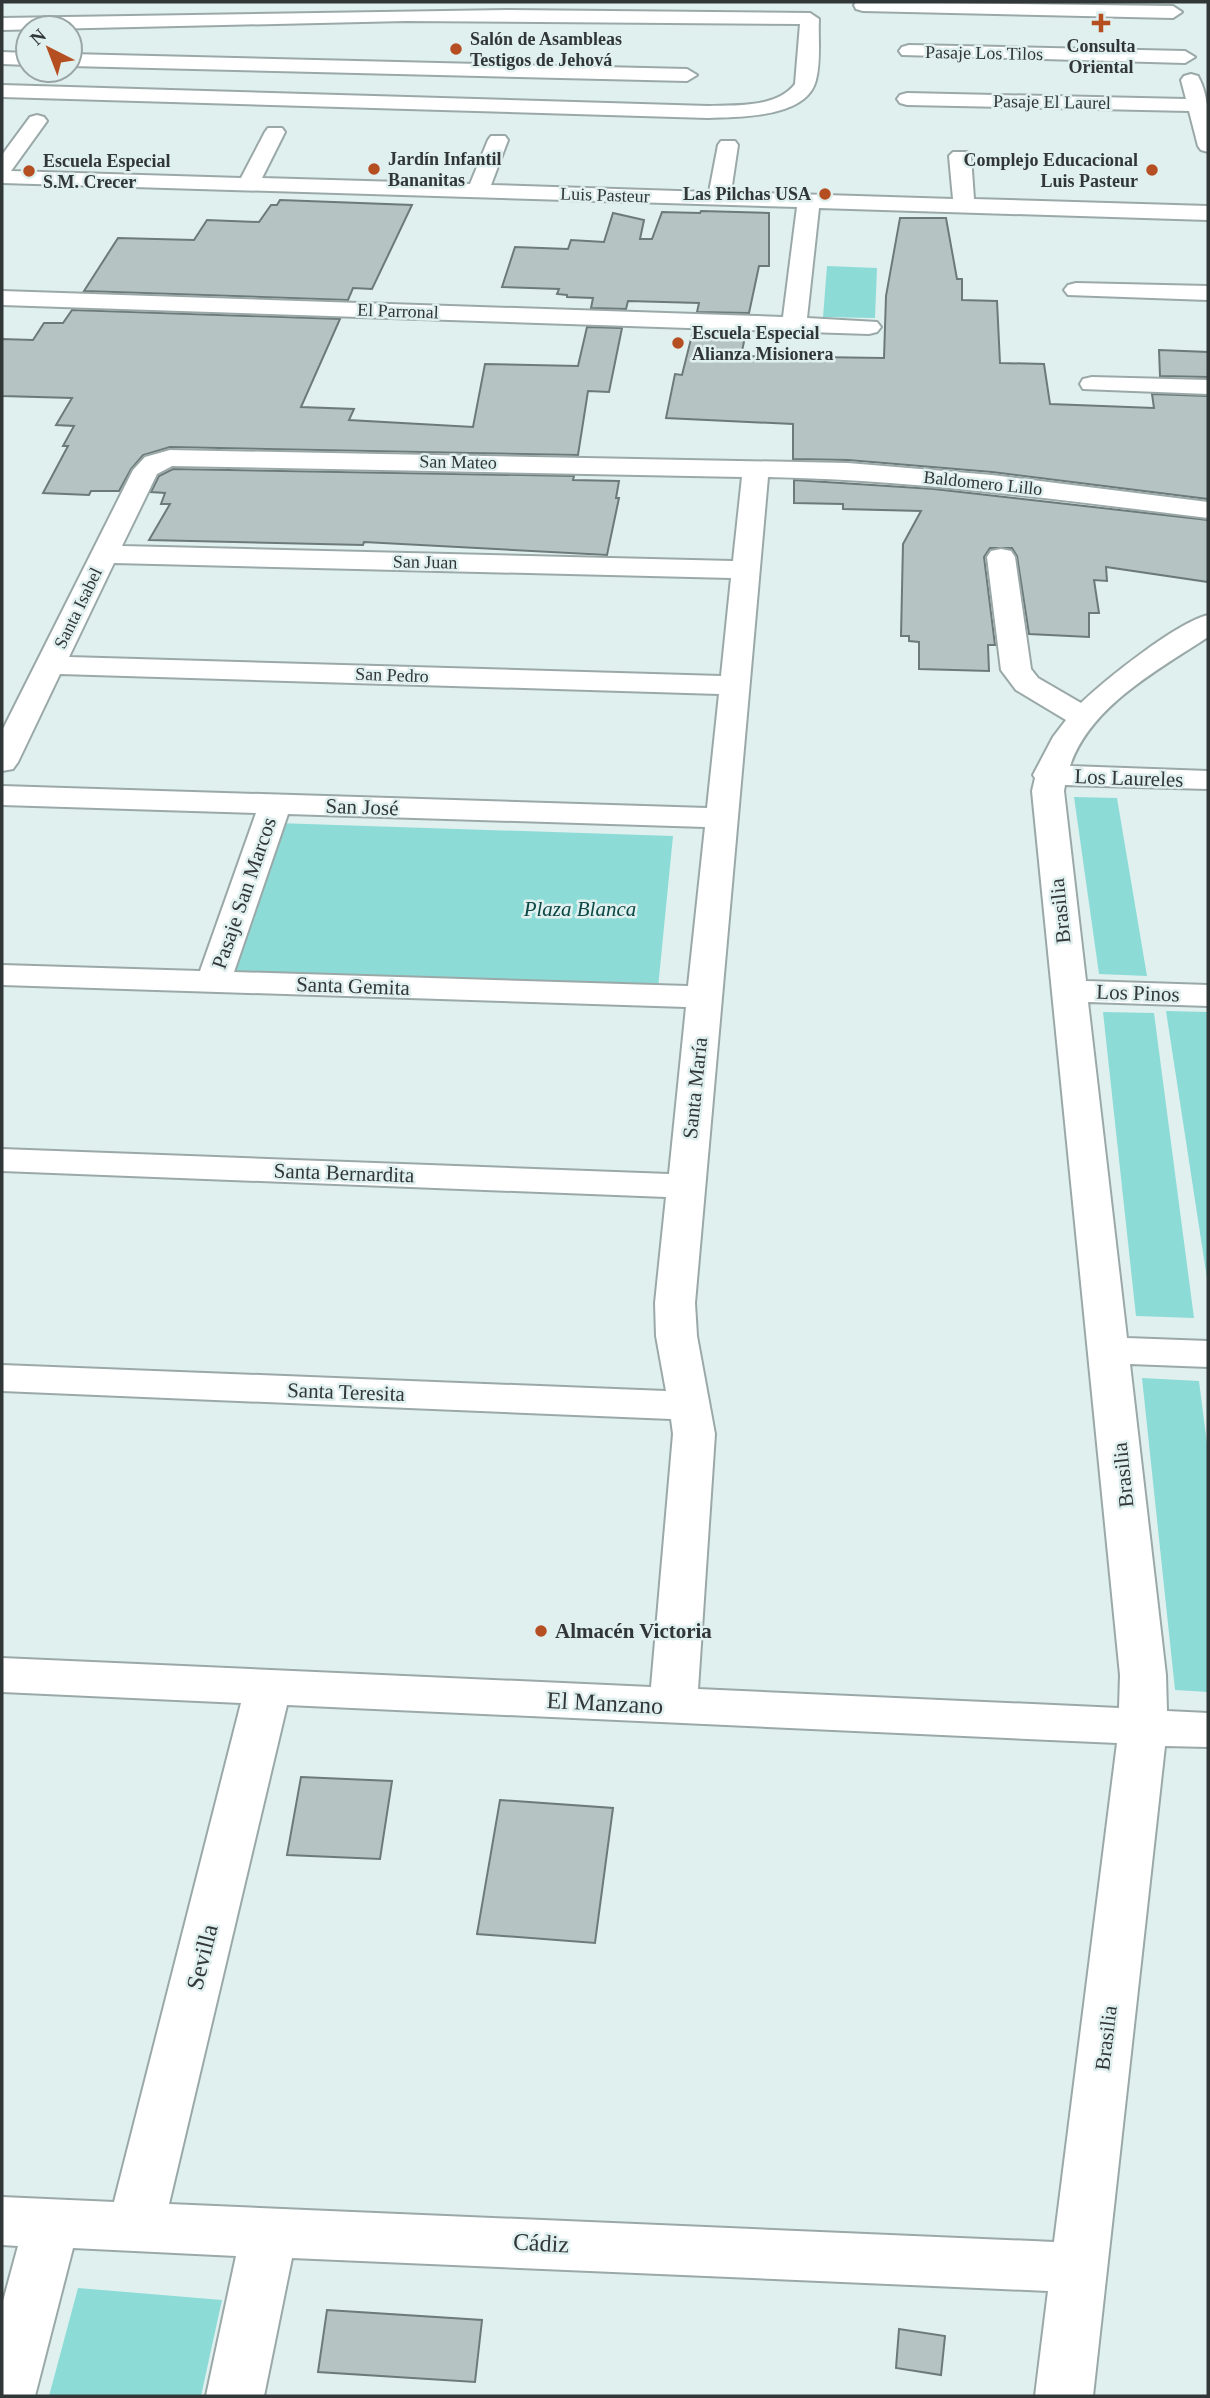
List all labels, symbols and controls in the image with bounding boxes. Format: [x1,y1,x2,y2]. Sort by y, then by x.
marker: Consulta Oriental [1091,13,1111,33]
north arrow [14,14,84,84]
text: N [26,24,50,49]
place label: Salón de Asambleas Testigos de Jehová [470,29,622,70]
place label: Consulta Oriental [1066,36,1136,77]
marker: Salón de Asambleas Testigos de Jehová [448,41,464,57]
street label: Pasaje Los Tilos [925,42,1043,64]
street label: Pasaje El Laurel [993,91,1111,113]
place label: Jardín Infantil Bananitas [388,149,502,190]
place label: Complejo Educacional Luis Pasteur [963,150,1138,191]
place label: Escuela Especial S.M. Crecer [43,151,171,192]
marker: Jardín Infantil Bananitas [366,161,382,177]
marker: Complejo Educacional Luis Pasteur [1144,162,1160,178]
marker: Escuela Especial S.M. Crecer [21,163,37,179]
street label: Luis Pasteur [560,183,650,207]
place label: Las Pilchas USA [683,184,811,204]
marker: Las Pilchas USA [817,186,833,202]
street label: El Parronal [357,300,439,322]
place label: Escuela Especial Alianza Misionera [692,323,834,364]
marker: Escuela Especial Alianza Misionera [670,335,686,351]
street label: San Mateo [419,451,497,473]
street label: Baldomero Lillo [923,467,1043,499]
street label: San Juan [393,551,457,573]
street label: Santa Isabel [50,564,106,652]
street label: San Pedro [355,664,429,686]
street label: Los Laureles [1074,764,1184,792]
street label: San José [325,794,399,820]
street label: Pasaje San Marcos [207,814,281,972]
street label: Brasilia [1045,877,1075,945]
park label: Plaza Blanca [523,897,636,921]
street label: Santa Gemita [296,972,411,1000]
street label: Los Pinos [1096,980,1180,1006]
street label: Santa María [678,1035,712,1140]
street label: Santa Bernardita [273,1159,415,1187]
street label: Santa Teresita [287,1378,406,1406]
street label: Brasilia [1108,1441,1138,1509]
place label: Almacén Victoria [555,1619,712,1643]
marker: Almacén Victoria [533,1623,549,1639]
street label: El Manzano [546,1687,664,1719]
street label: Sevilla [181,1921,223,1992]
street label: Brasilia [1090,2003,1122,2072]
street label: Cádiz [512,2229,570,2257]

